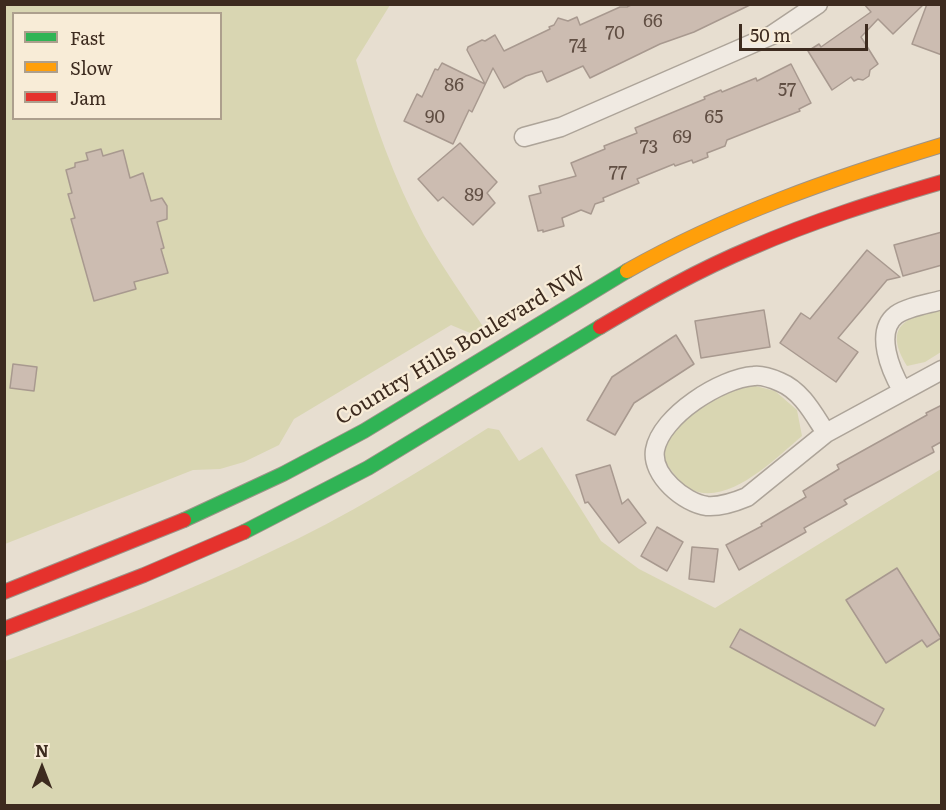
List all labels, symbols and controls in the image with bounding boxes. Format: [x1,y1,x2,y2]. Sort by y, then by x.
house number: 66 [643,11,663,33]
legend [12,12,222,120]
scale bar [742,12,871,50]
text: 50 m [750,21,791,48]
house number: 70 [605,23,625,45]
text: Fast [70,24,105,51]
house number: 74 [569,36,587,58]
text: Slow [70,54,112,81]
house number: 86 [444,75,464,97]
house number: 57 [778,80,796,102]
text: Jam [70,84,106,111]
house number: 90 [425,107,445,129]
house number: 65 [705,107,723,129]
house number: 69 [672,127,692,149]
house number: 73 [640,137,658,159]
house number: 77 [609,163,627,185]
house number: 89 [464,185,484,207]
street label: Country Hills Boulevard NW [331,261,591,431]
north arrow [12,738,72,798]
text: N [35,738,49,762]

